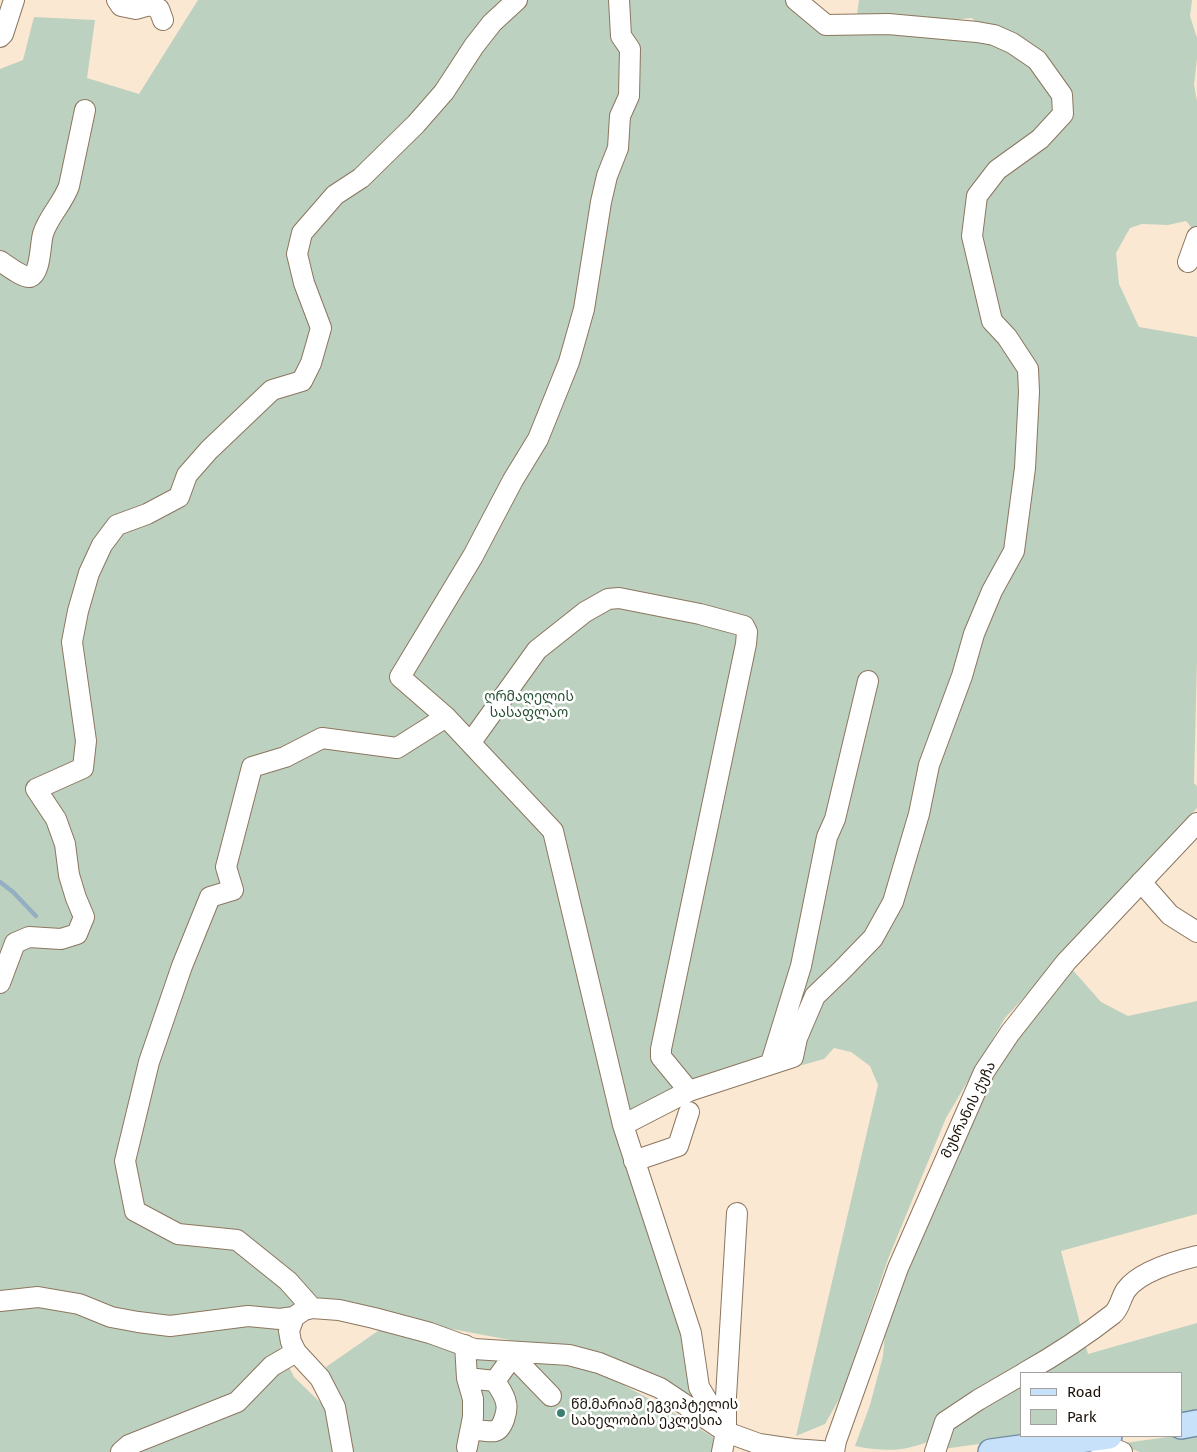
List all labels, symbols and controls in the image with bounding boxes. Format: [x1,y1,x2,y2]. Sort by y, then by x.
park label: ღრმაღელის სასაფლაო [484,689,574,722]
street label: მუხრანის ქუჩა [938,1059,1000,1161]
legend [1020,1372,1182,1437]
text: Road [1067,1383,1102,1401]
place label: წმ.მარიამ ეგვიპტელის სახელობის ეკლესია [571,1397,738,1430]
marker: წმ.მარიამ ეგვიპტელის სახელობის ეკლესია [555,1407,567,1419]
text: Park [1067,1408,1097,1426]

